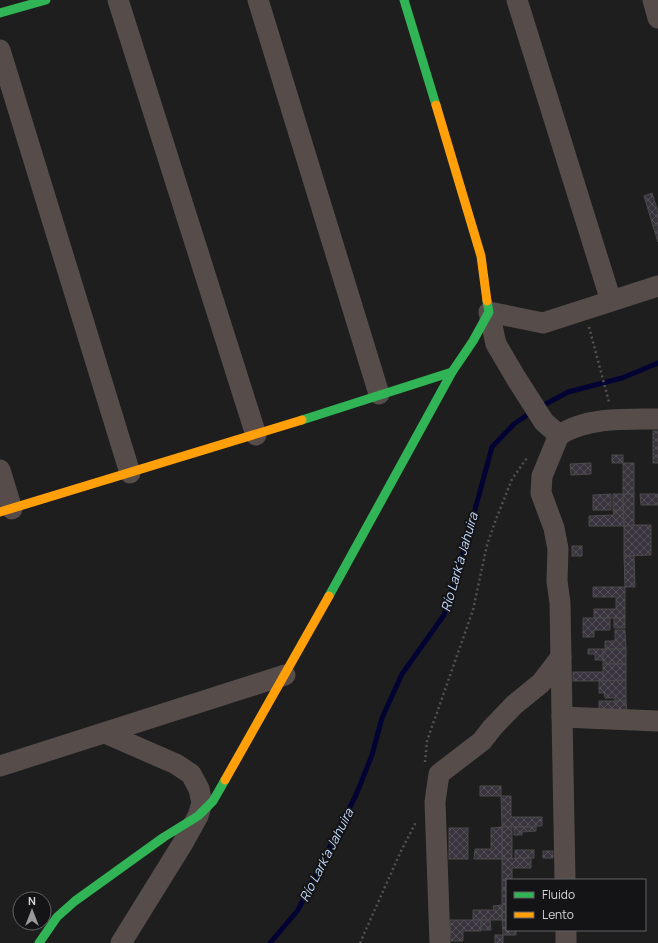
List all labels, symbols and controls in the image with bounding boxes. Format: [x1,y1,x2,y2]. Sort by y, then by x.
water label: Río Lark’a Jahuira [436,510,482,614]
water label: Río Lark’a Jahuira [295,805,358,905]
legend [506,879,646,931]
text: Fluido [542,886,575,903]
north arrow [12,891,52,931]
text: N [28,893,36,908]
text: Lento [542,906,574,923]

